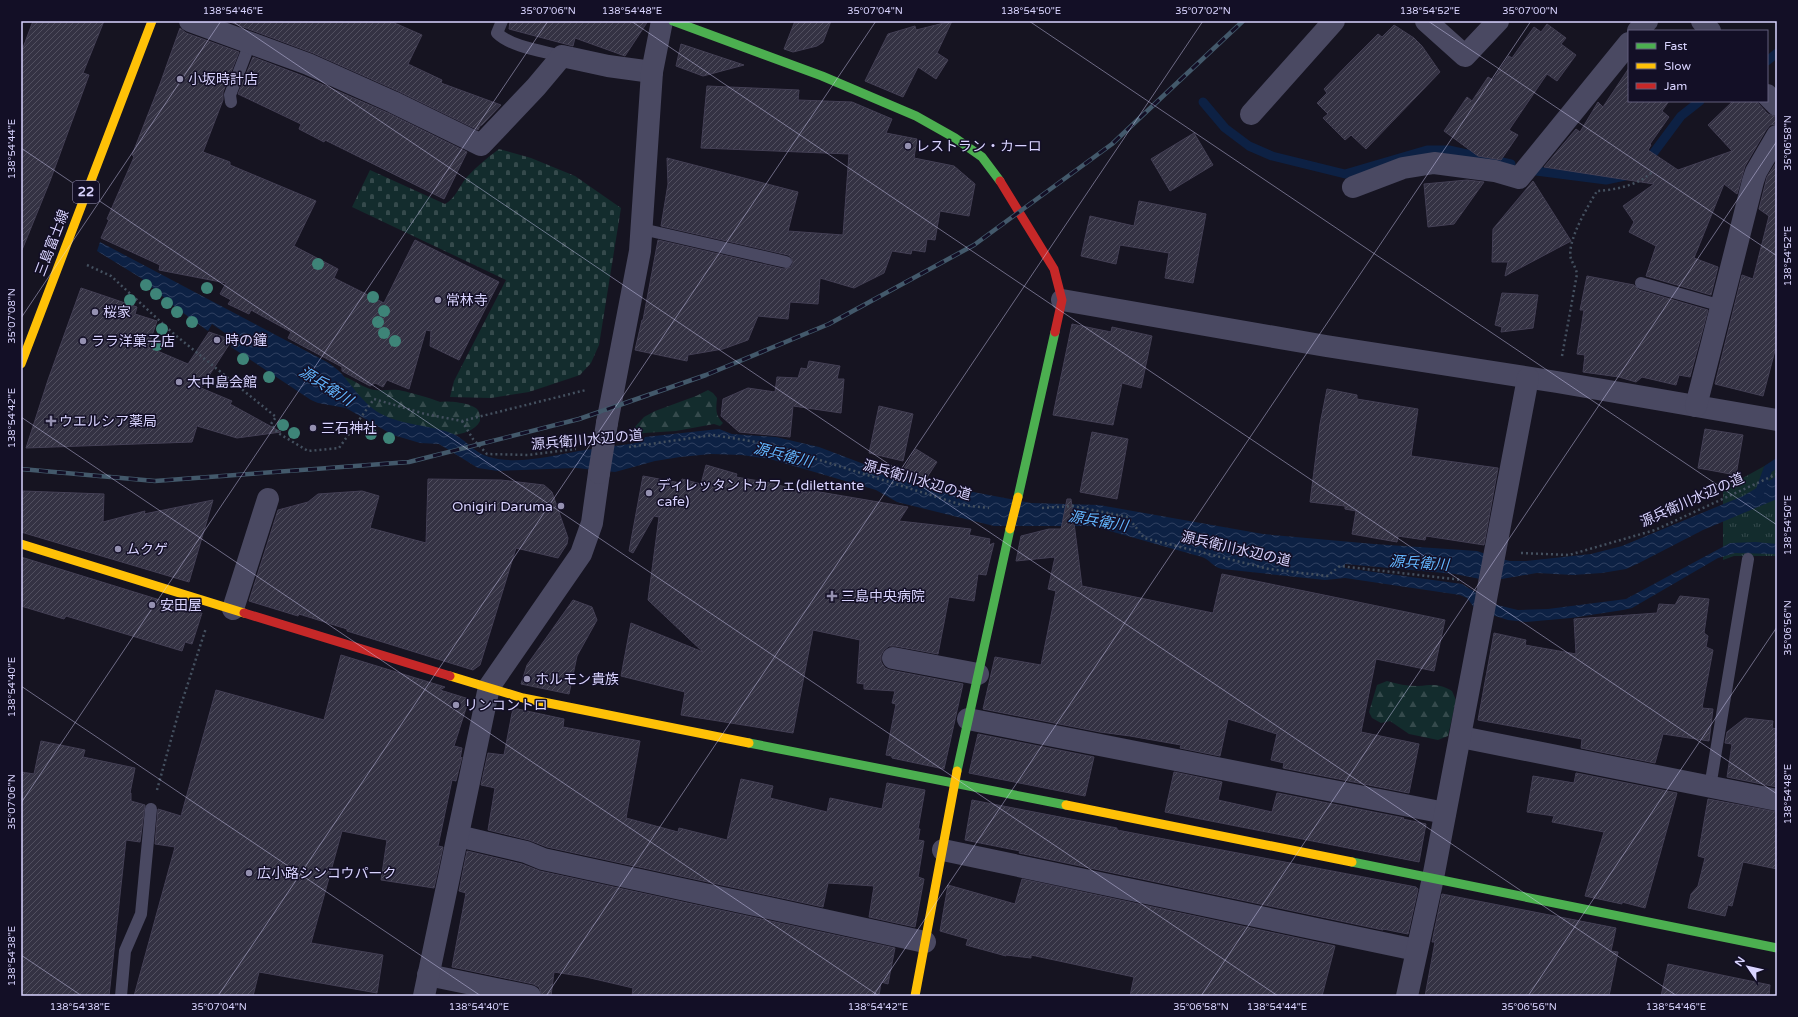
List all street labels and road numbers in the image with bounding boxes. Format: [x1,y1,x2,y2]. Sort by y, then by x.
road number: 22 [73,181,99,203]
street label: 三島富士線 [32,207,72,279]
street label: 源兵衛川水辺の道 [530,427,644,453]
street label: 源兵衛川水辺の道 [861,456,973,504]
street label: 源兵衛川水辺の道 [1637,469,1747,531]
street label: 源兵衛川水辺の道 [1180,528,1292,570]

